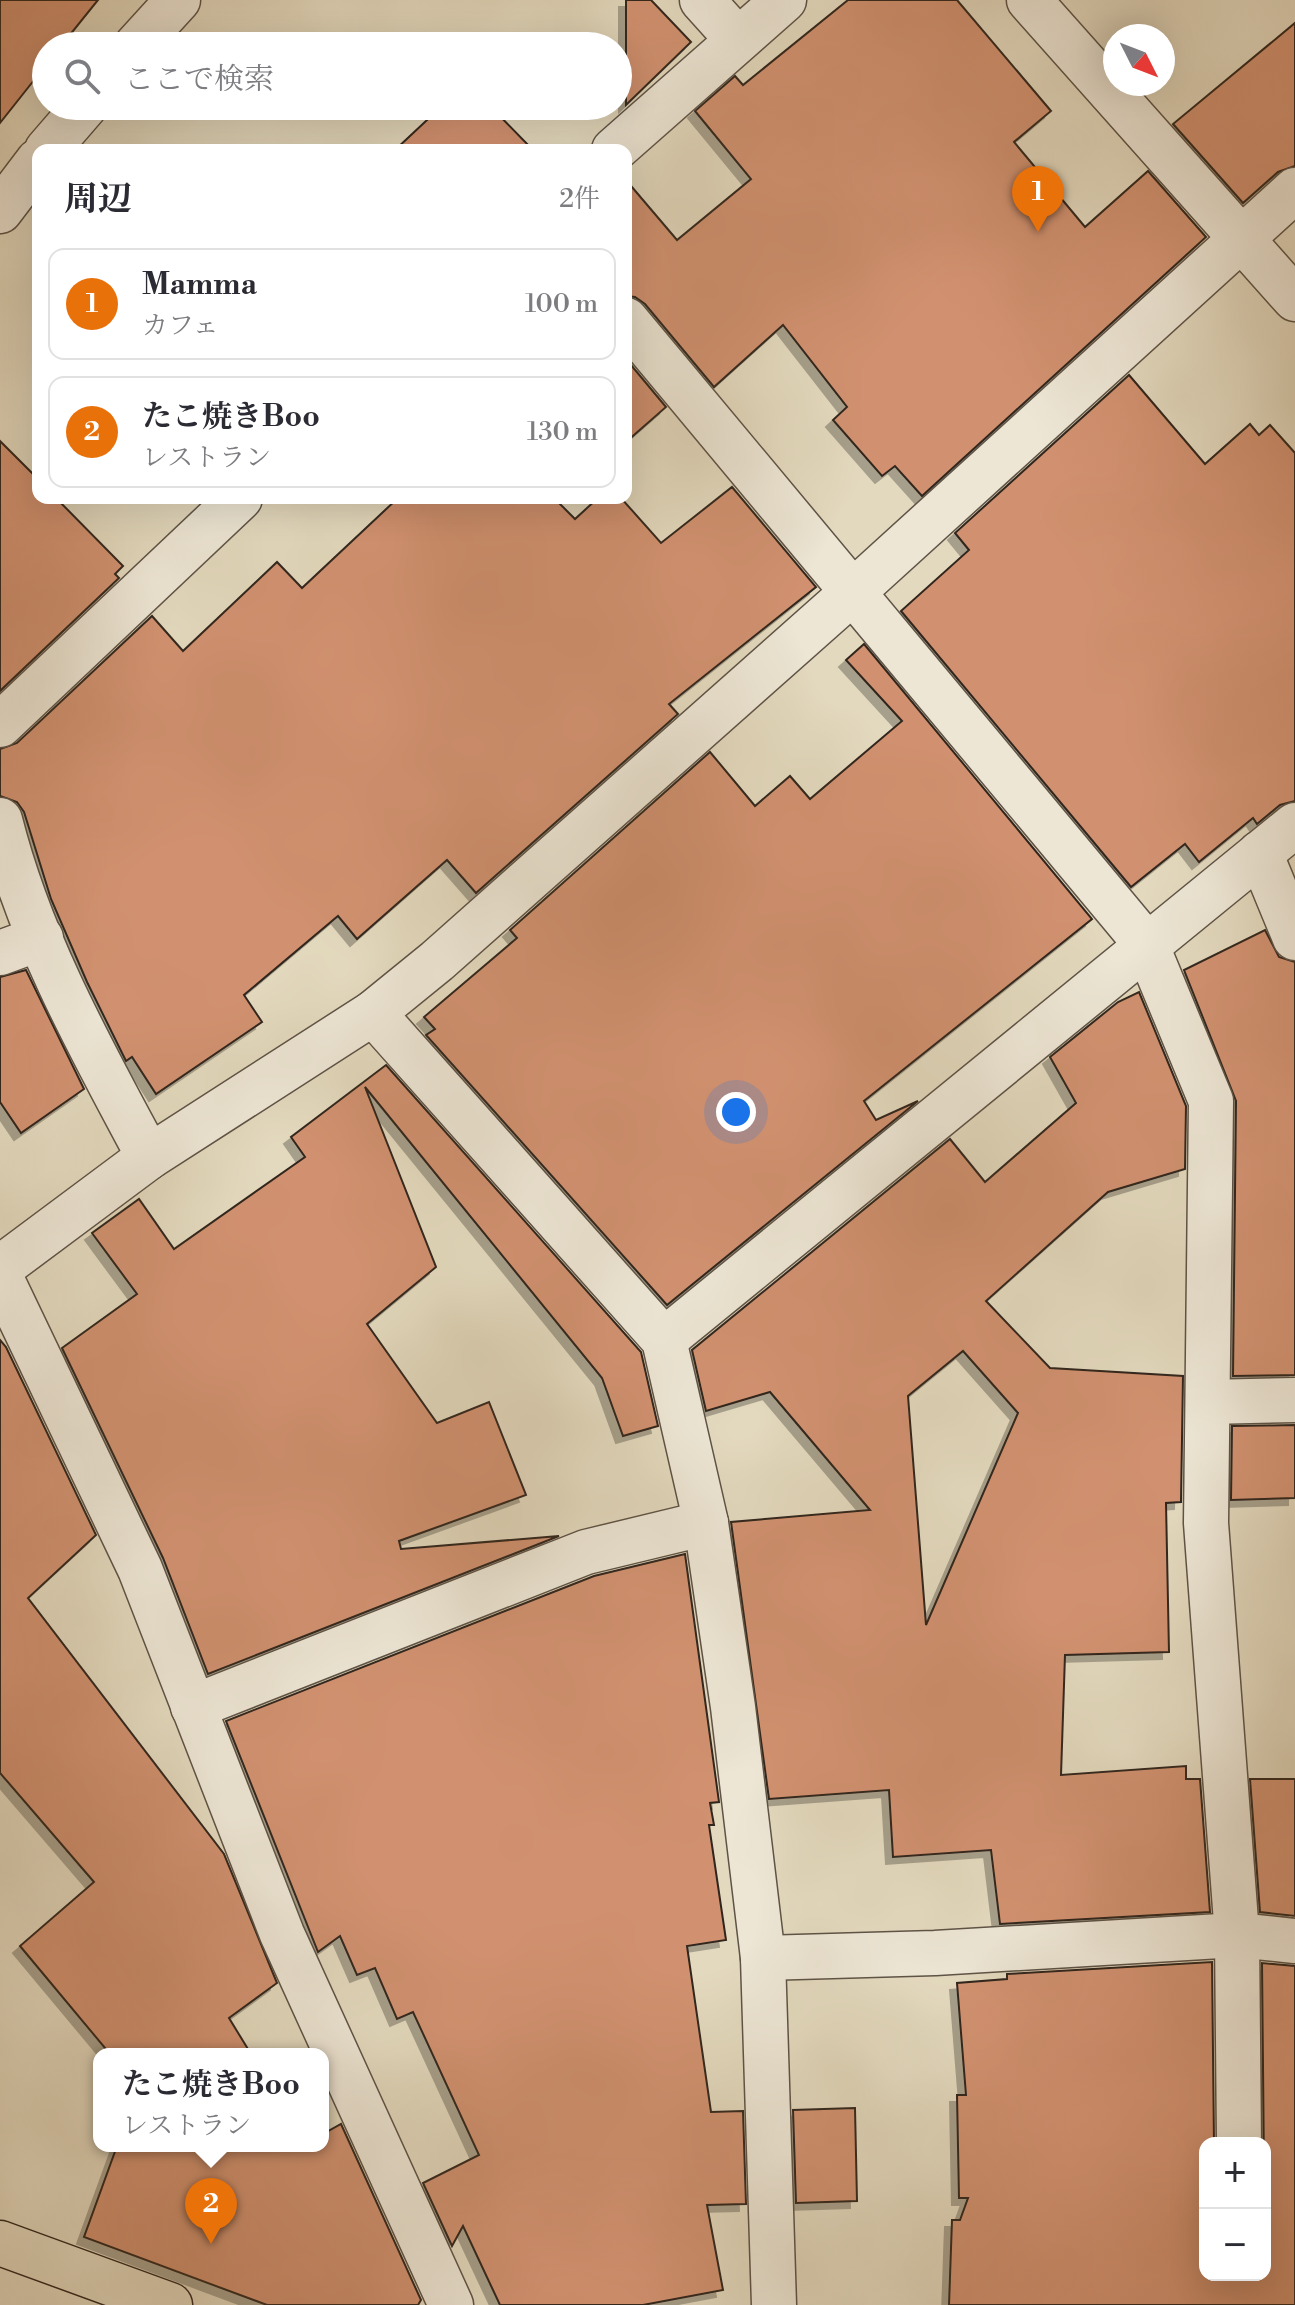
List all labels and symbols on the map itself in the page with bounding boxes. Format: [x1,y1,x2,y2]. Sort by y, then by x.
north arrow [1103,24,1175,96]
pin: 1 [1012,166,1064,232]
your location [716,1092,756,1132]
pin: 2 [185,2178,237,2244]

